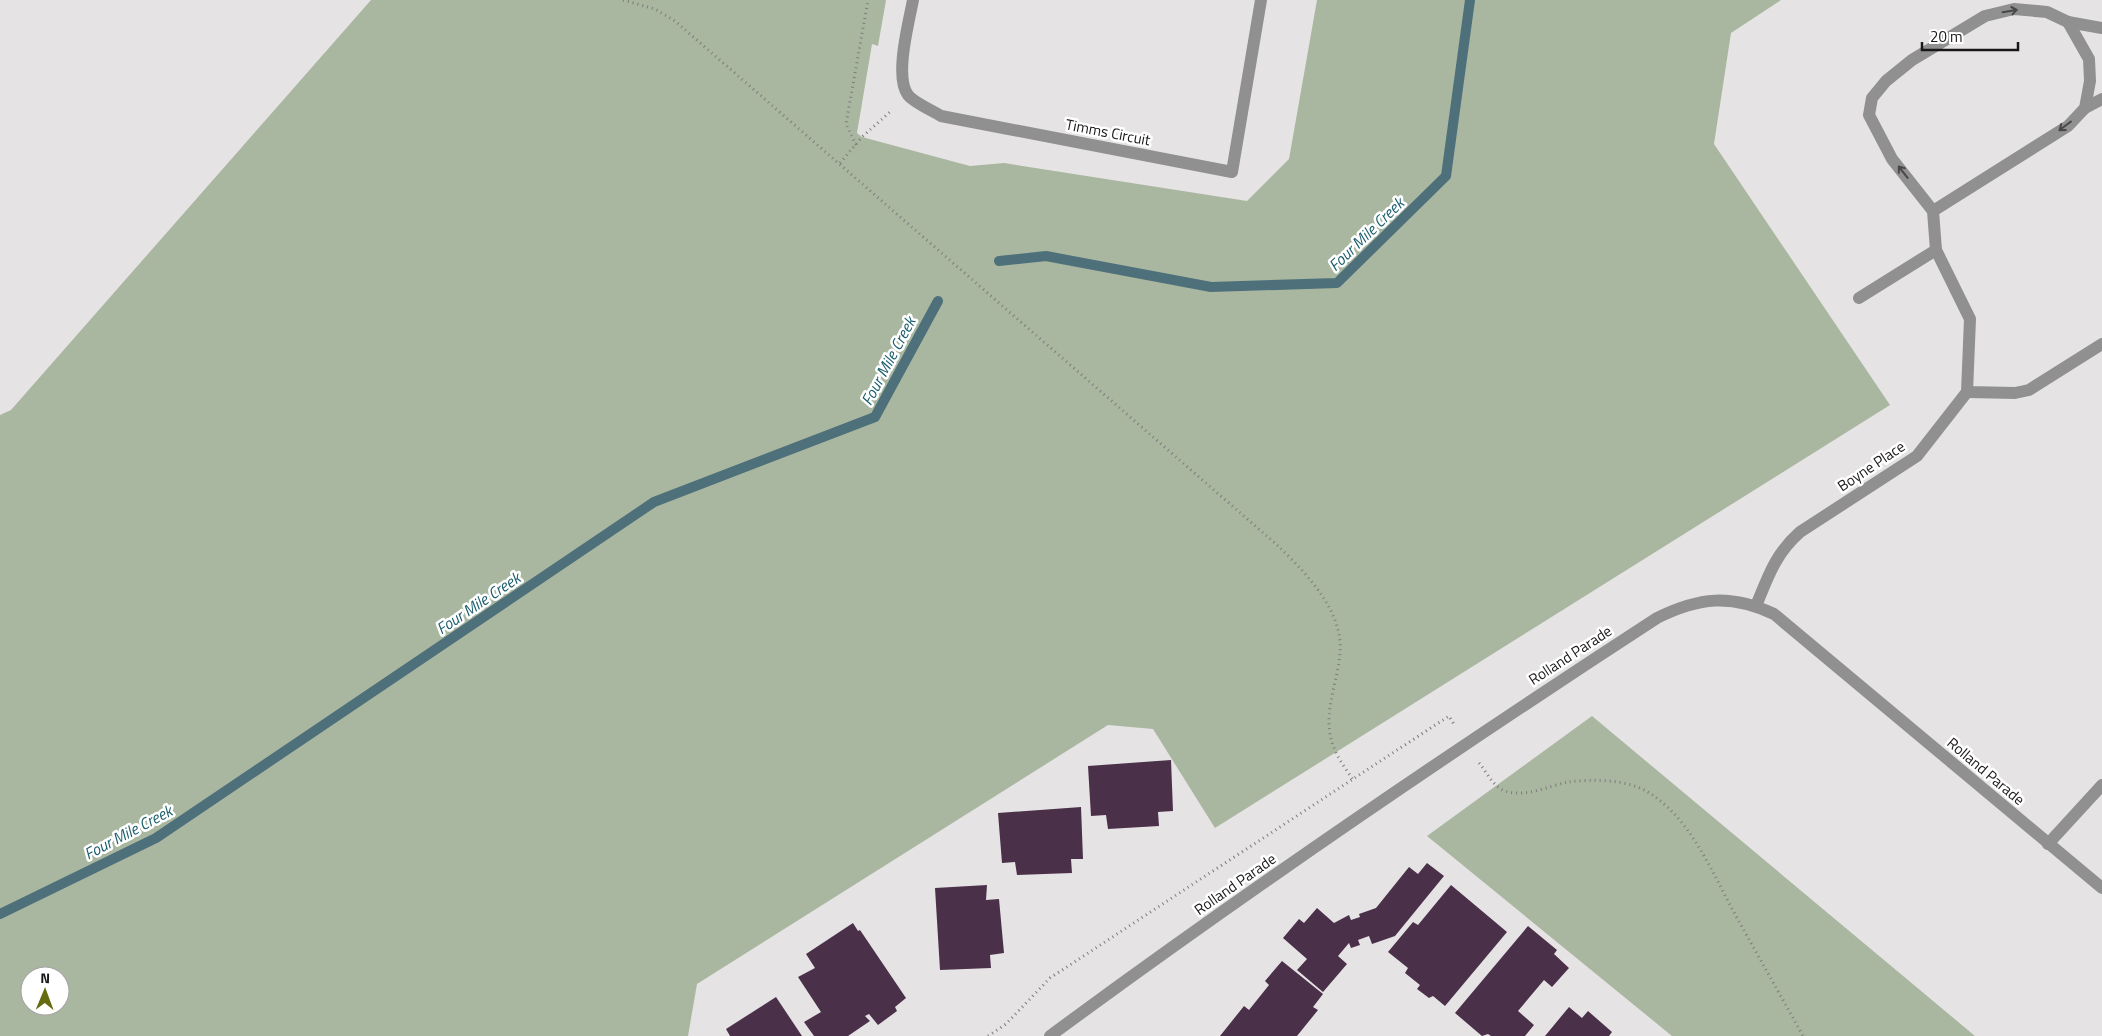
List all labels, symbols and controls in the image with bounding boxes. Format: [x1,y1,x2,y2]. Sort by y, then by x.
one-way arrow [2001,5,2017,15]
scale bar [1922,20,2018,52]
text: 20 m [1930,25,1963,48]
street label: Timms Circuit [1064,112,1153,152]
one-way arrow [2058,121,2072,131]
one-way arrow [1898,166,1909,179]
water label: Four Mile Creek [1323,190,1411,276]
water label: Four Mile Creek [855,311,922,409]
street label: Boyne Place [1833,435,1909,497]
water label: Four Mile Creek [431,565,526,640]
street label: Rolland Parade [1524,619,1616,691]
street label: Rolland Parade [1942,732,2030,810]
water label: Four Mile Creek [80,798,178,865]
street label: Rolland Parade [1189,847,1281,921]
north arrow [20,966,70,1016]
text: N [40,967,50,988]

